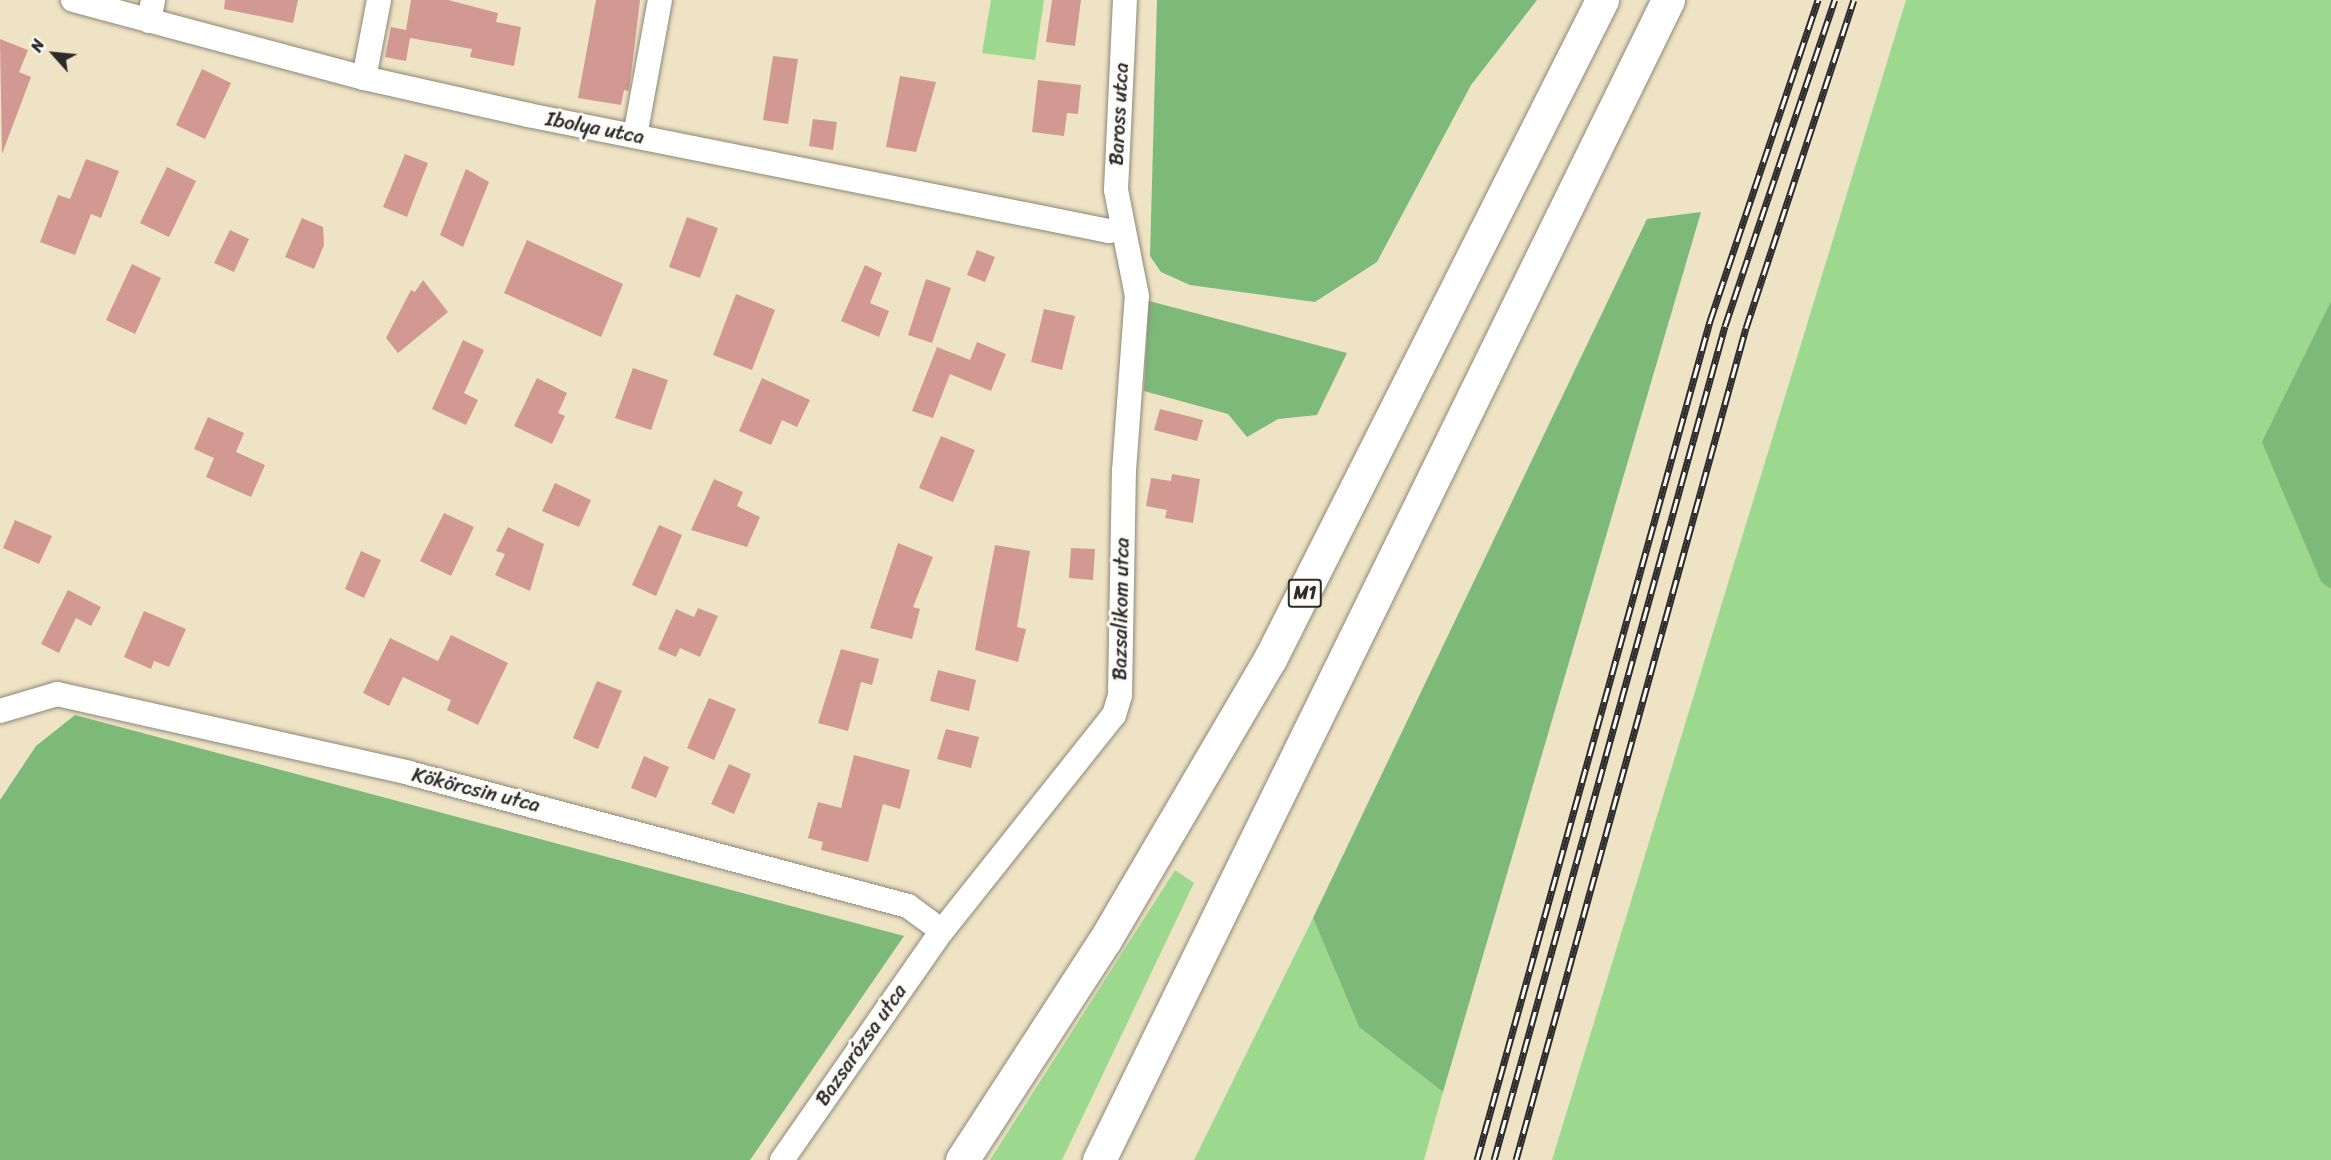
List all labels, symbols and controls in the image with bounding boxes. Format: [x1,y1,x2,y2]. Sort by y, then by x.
north arrow [24,24,84,84]
text: N [22,34,53,57]
street label: Baross utca [1104,62,1134,166]
street label: Ibolya utca [544,107,646,149]
street label: Bazsalikom utca [1108,537,1134,681]
road number: M1 [1287,578,1323,608]
street label: Kökörcsin utca [409,762,543,818]
street label: Bazsarózsa utca [810,979,912,1111]

